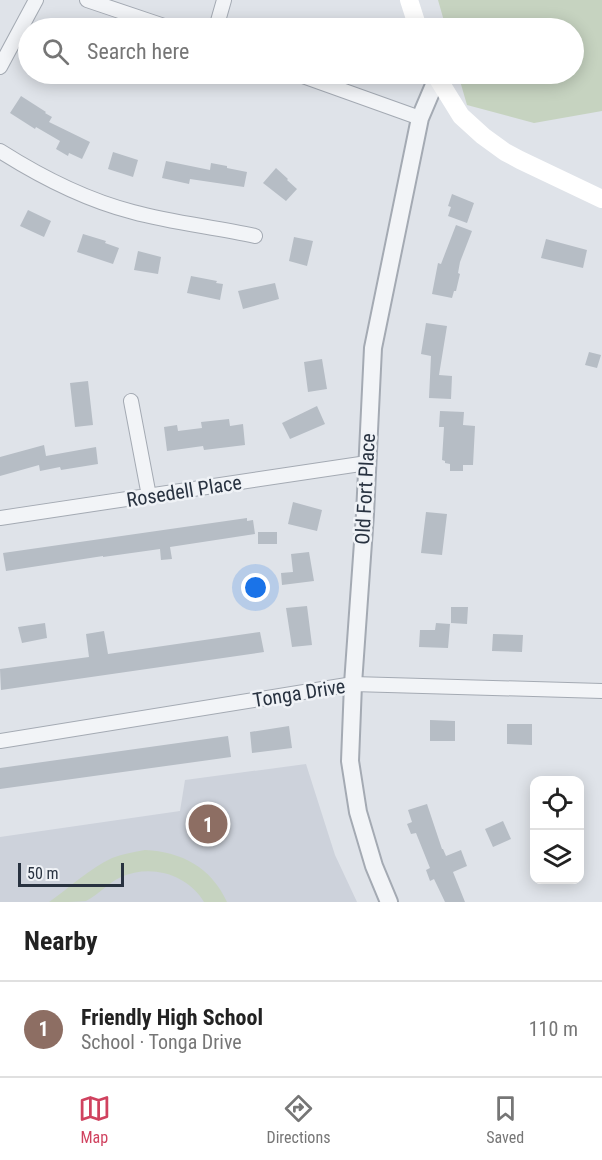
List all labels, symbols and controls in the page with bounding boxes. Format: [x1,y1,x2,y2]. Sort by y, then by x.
search box [18,18,584,84]
icon: search [39,35,72,68]
text: Search here [87,39,189,64]
street label: Old Fort Place [350,433,380,545]
street label: Rosedell Place [125,470,243,512]
your location [241,573,270,602]
street label: Tonga Drive [251,674,347,712]
map controls [530,776,584,884]
button: locate [530,776,584,830]
pin: 1 [188,802,228,846]
button: layers [530,830,584,884]
scale bar [18,860,124,888]
text: 50 m [27,864,59,883]
text: Nearby [24,926,98,956]
text: Friendly High School [81,1005,263,1030]
text: 1 [38,1017,49,1041]
text: 110 m [529,1017,578,1041]
text: School · Tonga Drive [81,1030,242,1054]
tab: Map [78,1092,111,1147]
tab: Directions [267,1092,330,1147]
tab: Saved [486,1092,524,1147]

